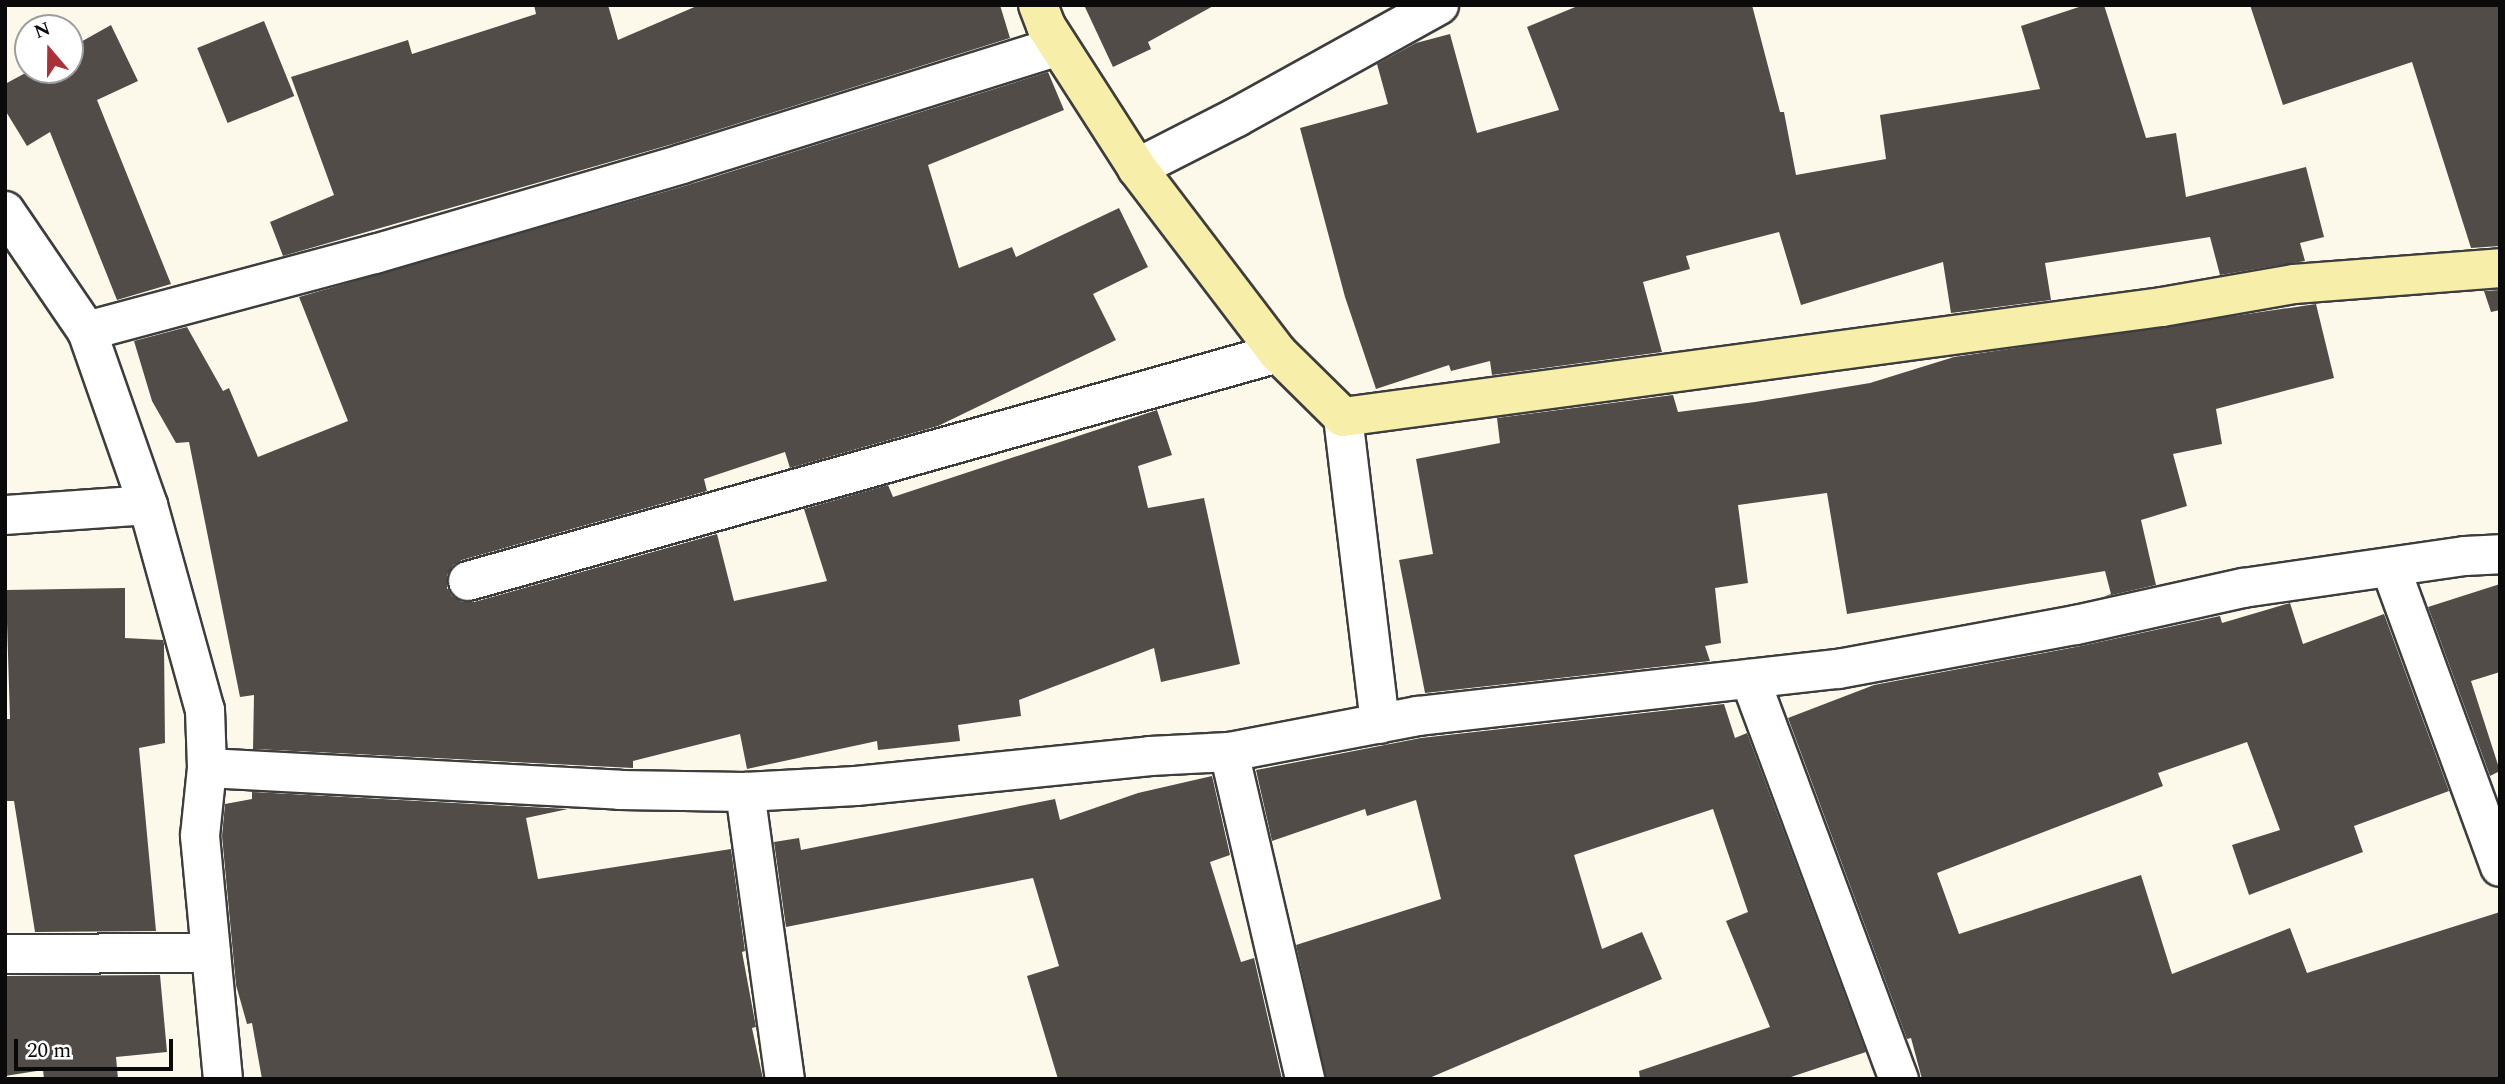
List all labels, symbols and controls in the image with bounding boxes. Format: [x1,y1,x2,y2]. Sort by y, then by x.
north arrow [14,14,84,84]
text: N [30,14,55,47]
scale bar [18,1024,177,1068]
text: 20 m [27,1035,71,1067]

